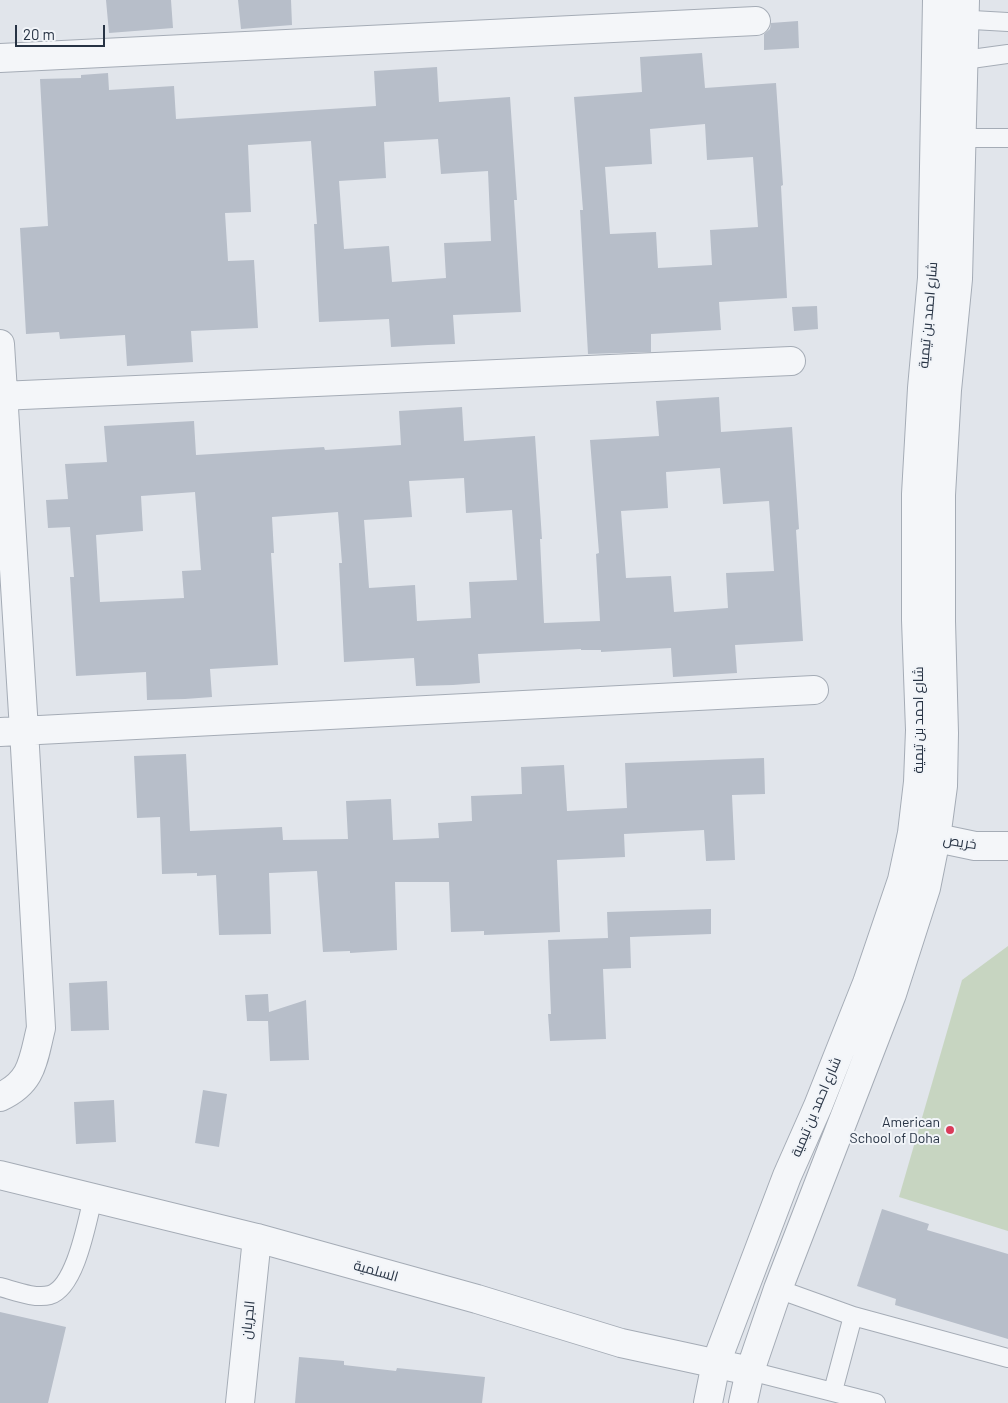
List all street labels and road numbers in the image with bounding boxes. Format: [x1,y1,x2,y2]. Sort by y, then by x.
street label: شارع احمد بن تيمية [915,261,941,369]
street label: شارع احمد بن تيمية [910,666,926,774]
street label: خريص [942,831,978,853]
street label: شارع احمد بن تيمية [787,1054,845,1160]
street label: السلمية [352,1257,400,1285]
street label: الجريان [238,1300,258,1340]

